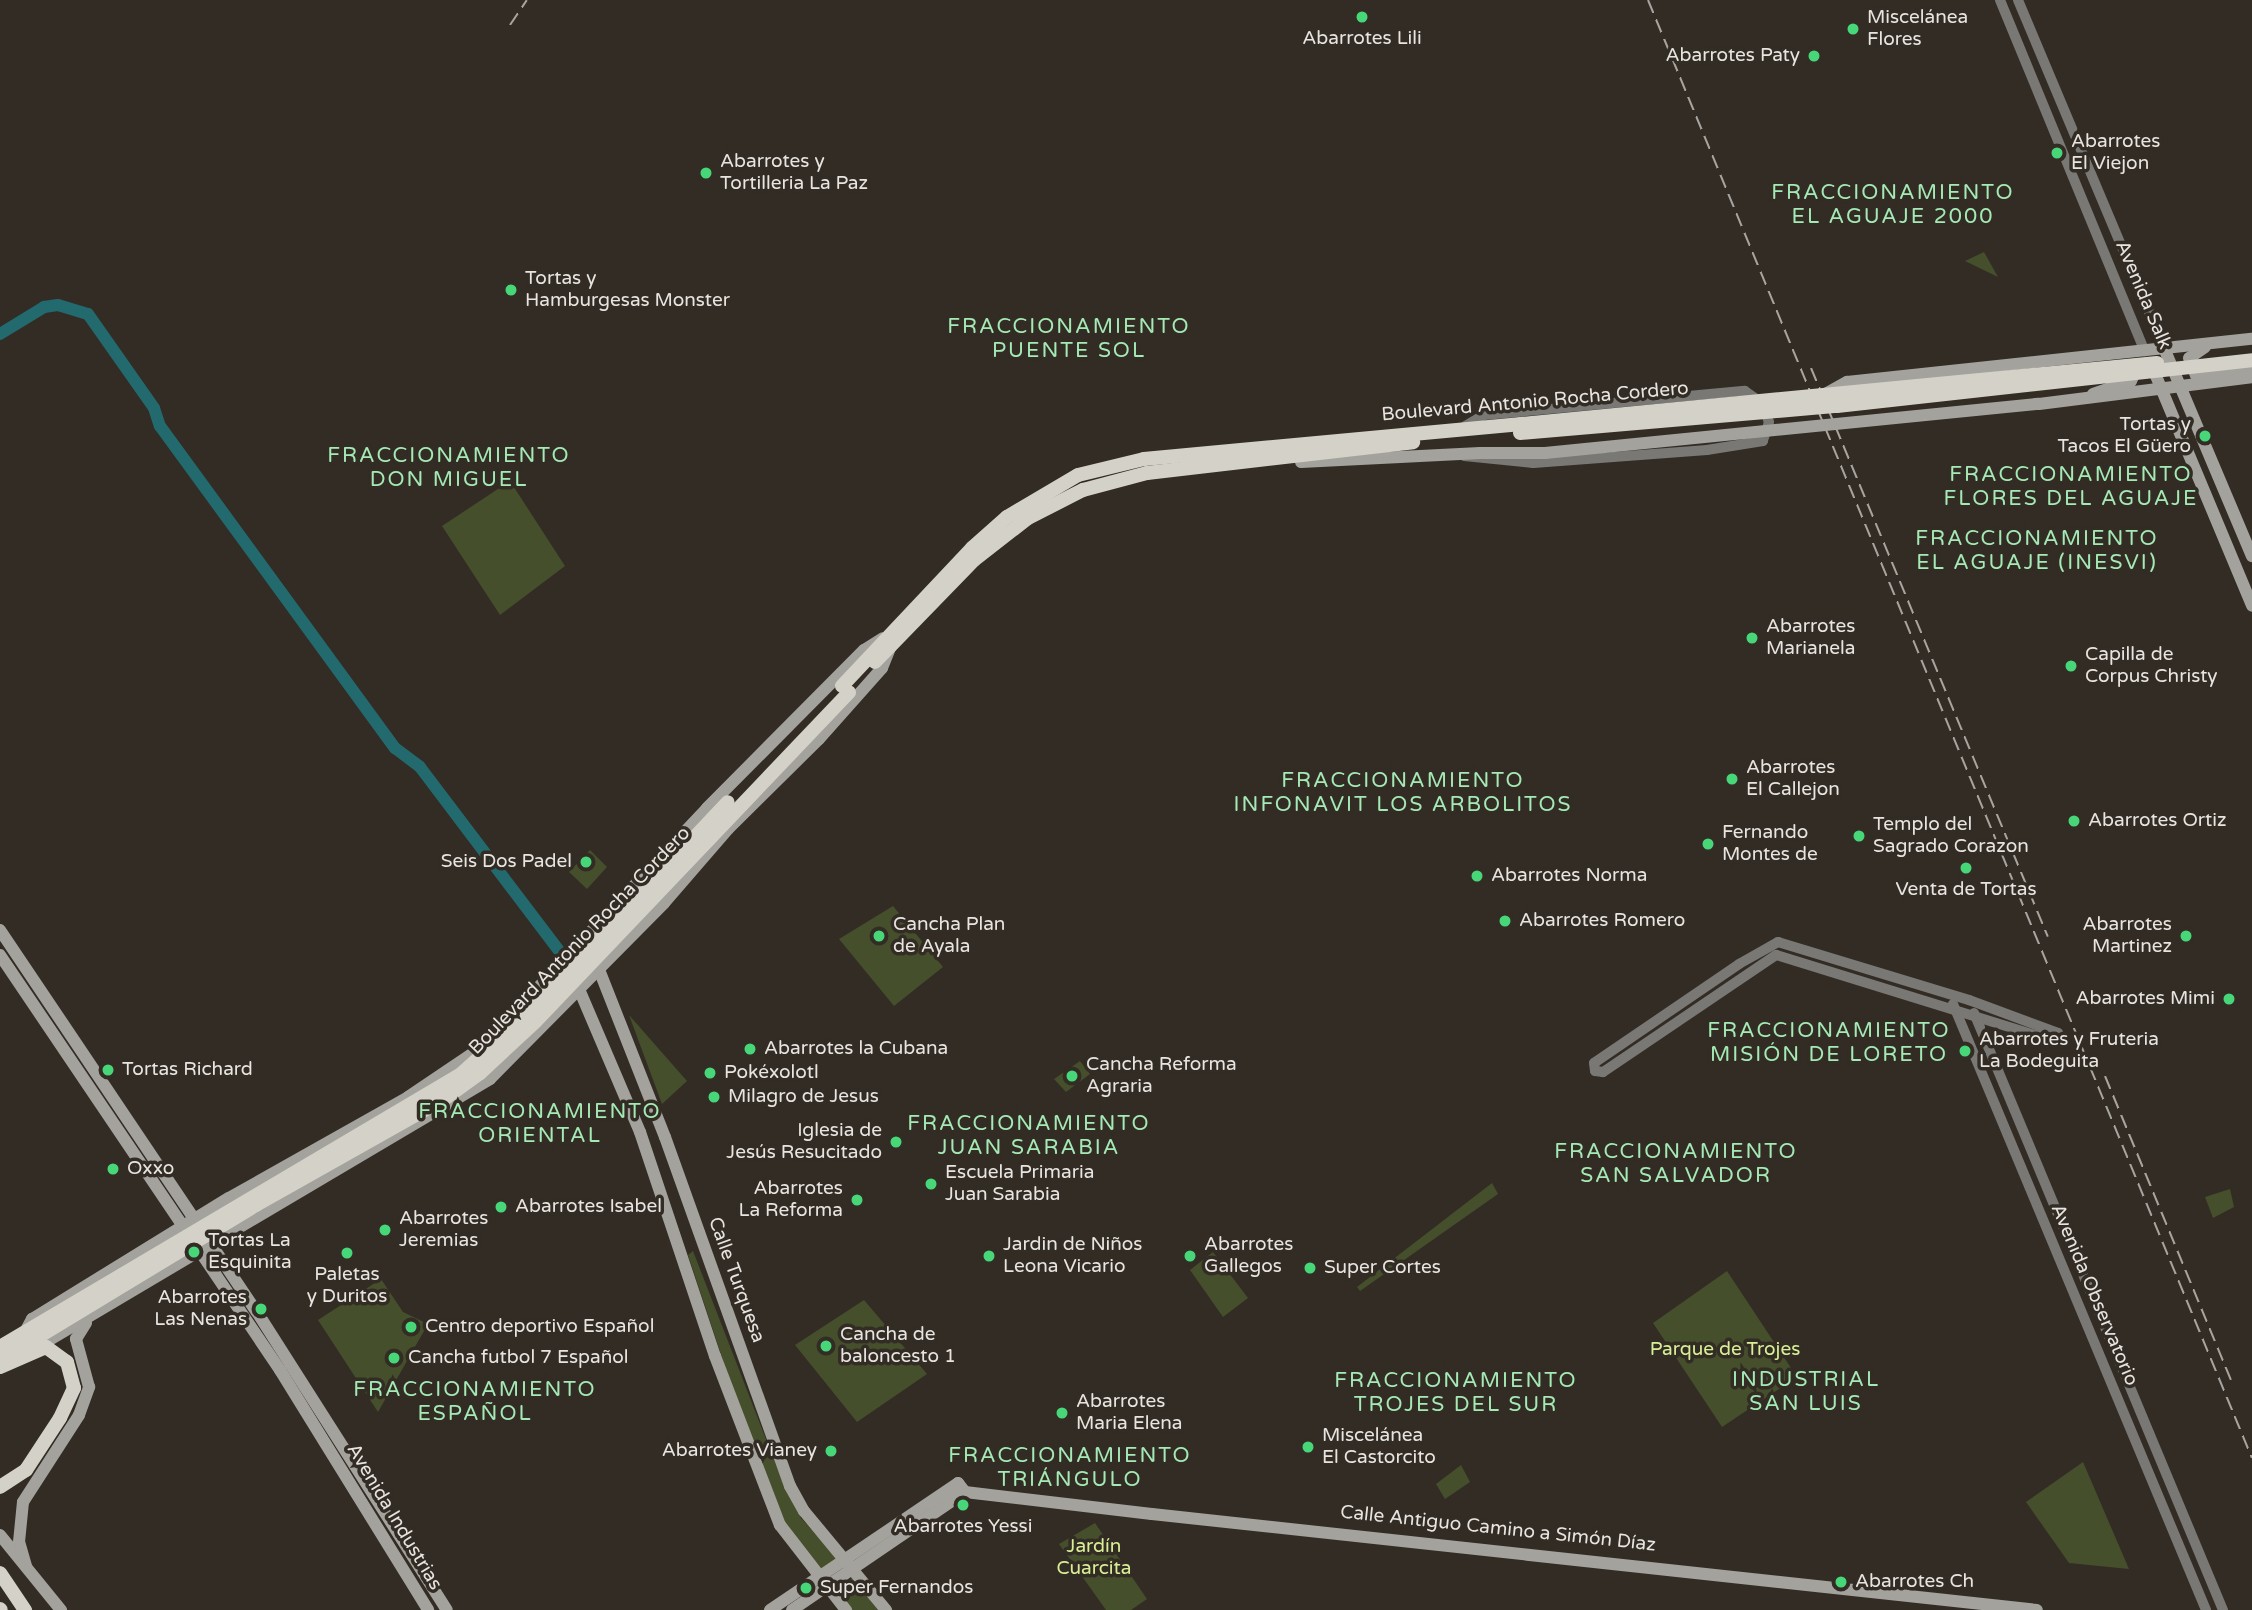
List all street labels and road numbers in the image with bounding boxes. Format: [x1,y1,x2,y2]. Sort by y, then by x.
street label: Avenida Salk [2110,237,2176,353]
street label: Boulevard Antonio Rocha Cordero [1381,377,1689,427]
street label: Boulevard Antonio Rocha Cordero [465,822,695,1060]
street label: Avenida Observatorio [2045,1201,2143,1389]
street label: Calle Turquesa [703,1214,769,1346]
street label: Avenida Industrias [341,1440,447,1594]
street label: Calle Antiguo Camino a Simón Díaz [1339,1501,1657,1557]

